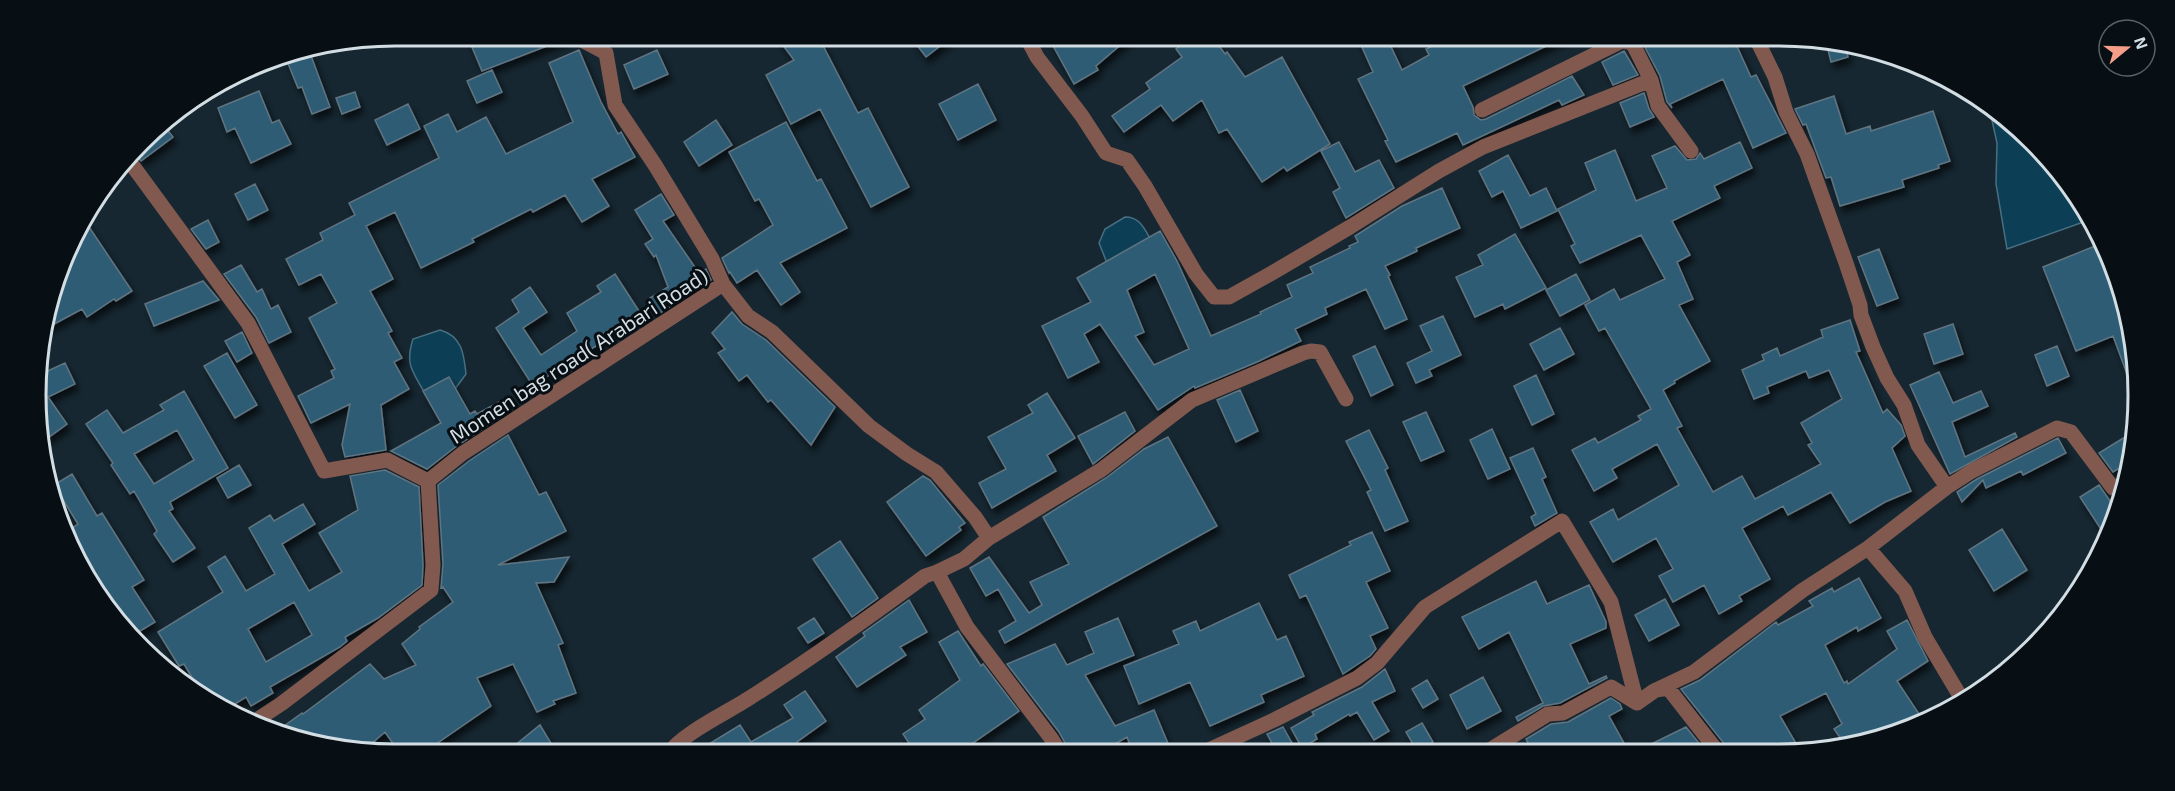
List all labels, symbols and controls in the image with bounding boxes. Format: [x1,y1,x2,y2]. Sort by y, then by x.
north arrow [2097,18,2157,78]
text: N [2131,34,2153,52]
street label: Momen bag road( Arabari Road) [444,262,712,448]

